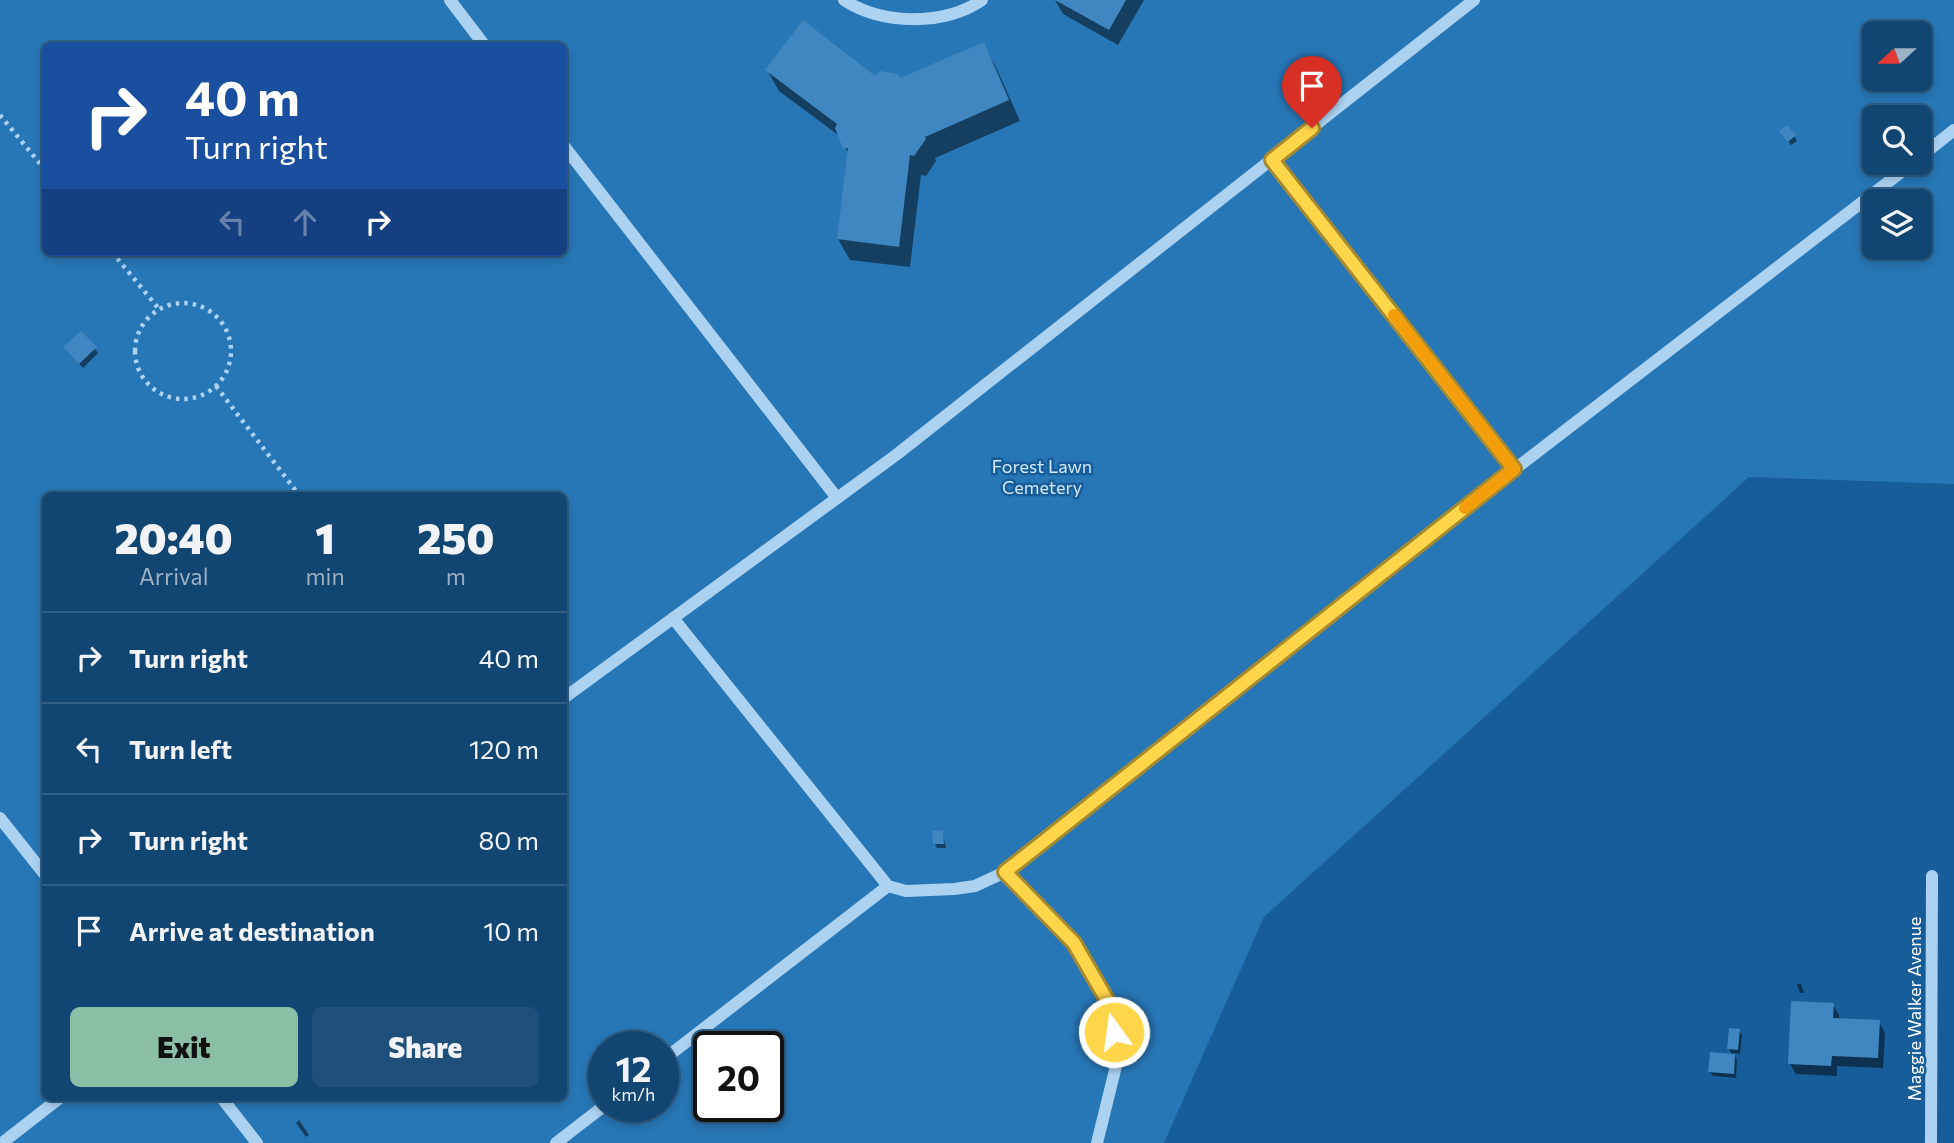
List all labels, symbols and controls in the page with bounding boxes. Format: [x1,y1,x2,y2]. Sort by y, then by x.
north arrow [1862,21,1932,91]
map controls [1862,21,1932,259]
pin [1282,56,1342,128]
text: 40 m [185,66,300,126]
icon: arrive [1293,67,1331,105]
icon: right [70,70,161,161]
button: search [1862,105,1932,175]
text: Turn right [185,126,328,166]
button: layers [1862,189,1932,259]
icon: left [213,203,251,241]
icon: ahead [286,203,324,241]
icon: right [359,203,397,241]
park label: Forest Lawn Cemetery [992,455,1092,498]
text: 20:40 [115,511,233,563]
text: 1 [315,511,335,563]
text: 250 [417,511,494,563]
text: Arrival [139,562,209,590]
text: min [305,562,345,590]
text: m [446,562,466,590]
icon: right [70,639,108,677]
text: Turn right [129,642,248,673]
text: 40 m [479,642,539,673]
icon: left [70,730,108,768]
text: Turn left [129,733,232,764]
text: 120 m [469,733,539,764]
icon: right [70,821,108,859]
text: Turn right [129,824,248,855]
text: 80 m [479,824,539,855]
icon: arrive [70,912,108,950]
text: Arrive at destination [129,915,375,946]
text: 10 m [483,915,539,946]
street label: Maggie Walker Avenue [1903,917,1925,1101]
position arrow [1077,995,1151,1069]
button: Exit [70,1007,298,1087]
button: Share [312,1007,539,1087]
speed limit sign: 20 [693,1031,784,1122]
text: 12 [616,1046,651,1089]
text: km/h [612,1083,655,1105]

